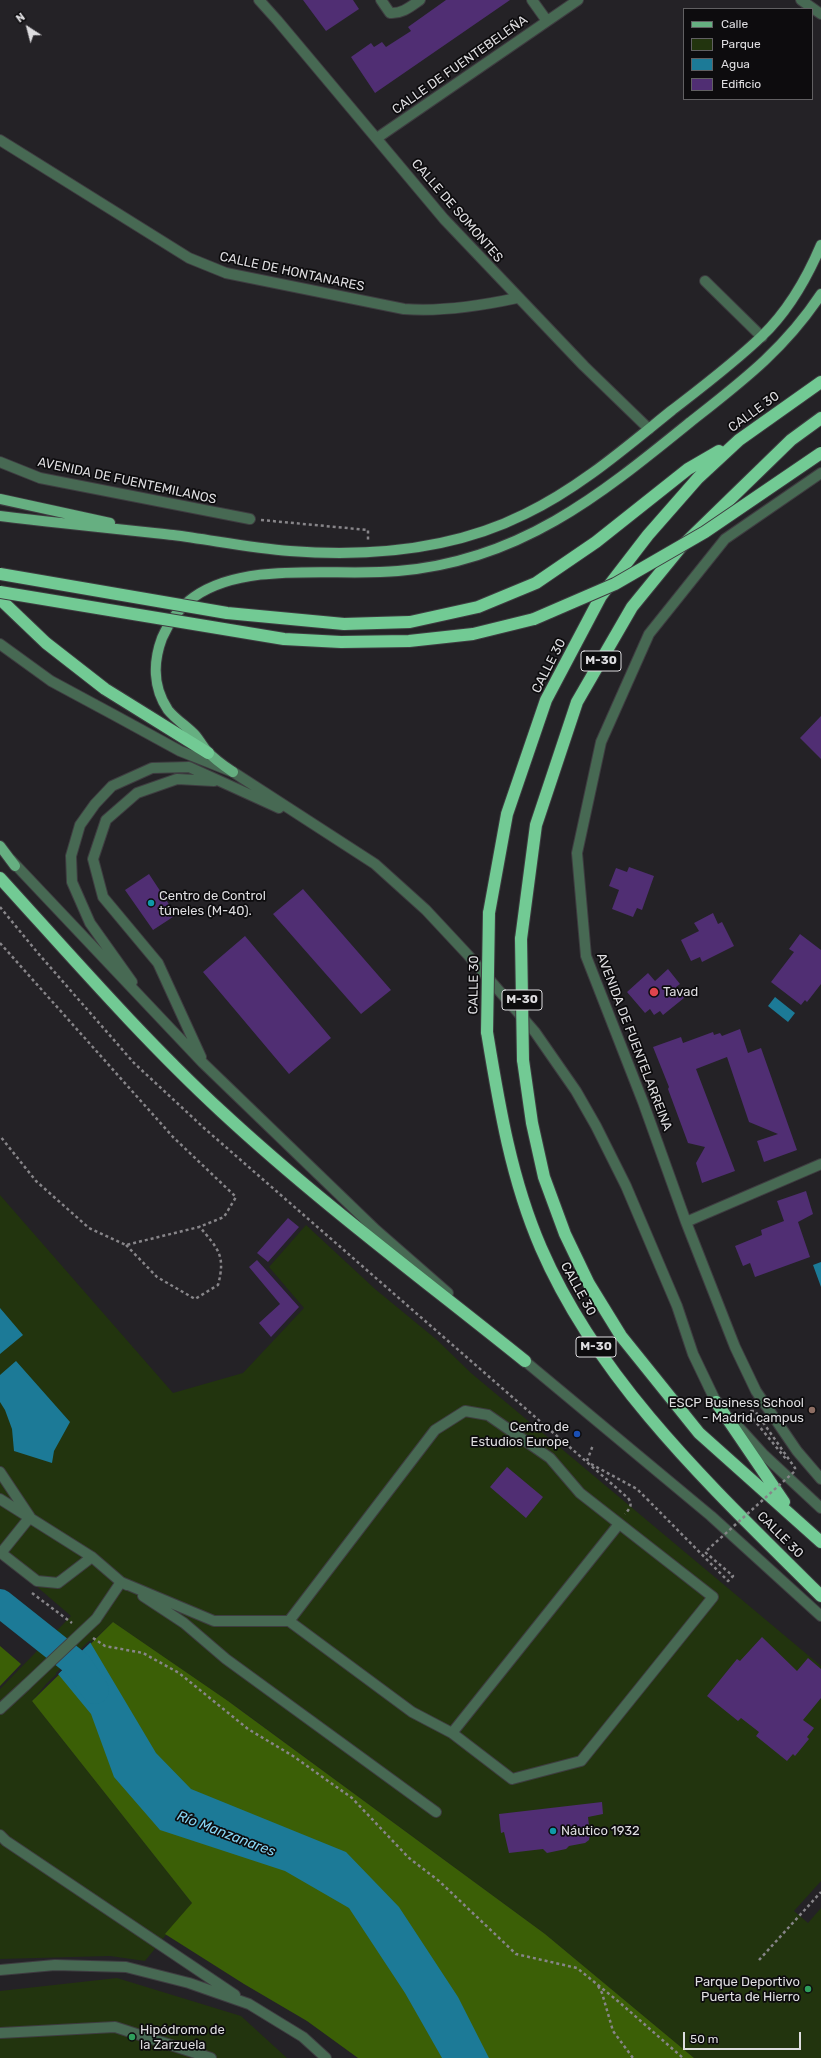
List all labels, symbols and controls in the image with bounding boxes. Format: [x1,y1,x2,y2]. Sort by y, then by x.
north arrow [8,8,48,48]
legend [683,8,813,100]
text: N [14,10,28,25]
street label: CALLE DE FUENTEBELEÑA [389,12,531,118]
text: Calle [721,17,748,31]
text: Parque [721,37,761,51]
text: Agua [721,57,750,71]
text: Edificio [721,77,761,91]
street label: CALLE DE SOMONTES [408,156,506,266]
street label: CALLE DE HONTANARES [218,249,366,295]
street label: CALLE 30 [726,388,782,436]
street label: AVENIDA DE FUENTEMILANOS [36,454,218,508]
street label: CALLE 30 [529,636,569,696]
road number: M-30 [581,651,621,671]
place label: Centro de Control túneles (M-40). [159,888,266,919]
marker: Centro de Control túneles (M-40). [146,898,156,908]
street label: AVENIDA DE FUENTELARREINA [593,951,675,1133]
street label: CALLE 30 [466,955,482,1015]
place label: Tavad [663,984,698,1000]
marker: Tavad [648,986,660,998]
road number: M-30 [502,990,542,1010]
street label: CALLE 30 [557,1259,599,1319]
road number: M-30 [576,1337,616,1357]
place label: ESCP Business School - Madrid campus [669,1395,804,1426]
marker: ESCP Business School - Madrid campus [807,1405,817,1415]
place label: Centro de Estudios Europe [471,1419,569,1450]
marker: Centro de Estudios Europe [572,1429,582,1439]
street label: CALLE 30 [754,1509,806,1561]
water label: Río Manzanares [174,1808,278,1860]
place label: Náutico 1932 [561,1823,640,1839]
marker: Náutico 1932 [548,1826,558,1836]
place label: Parque Deportivo Puerta de Hierro [695,1974,800,2005]
marker: Parque Deportivo Puerta de Hierro [803,1984,813,1994]
place label: Hipódromo de la Zarzuela [140,2022,225,2053]
scale bar [685,2024,803,2050]
marker: Hipódromo de la Zarzuela [127,2032,137,2042]
text: 50 m [690,2032,718,2046]

